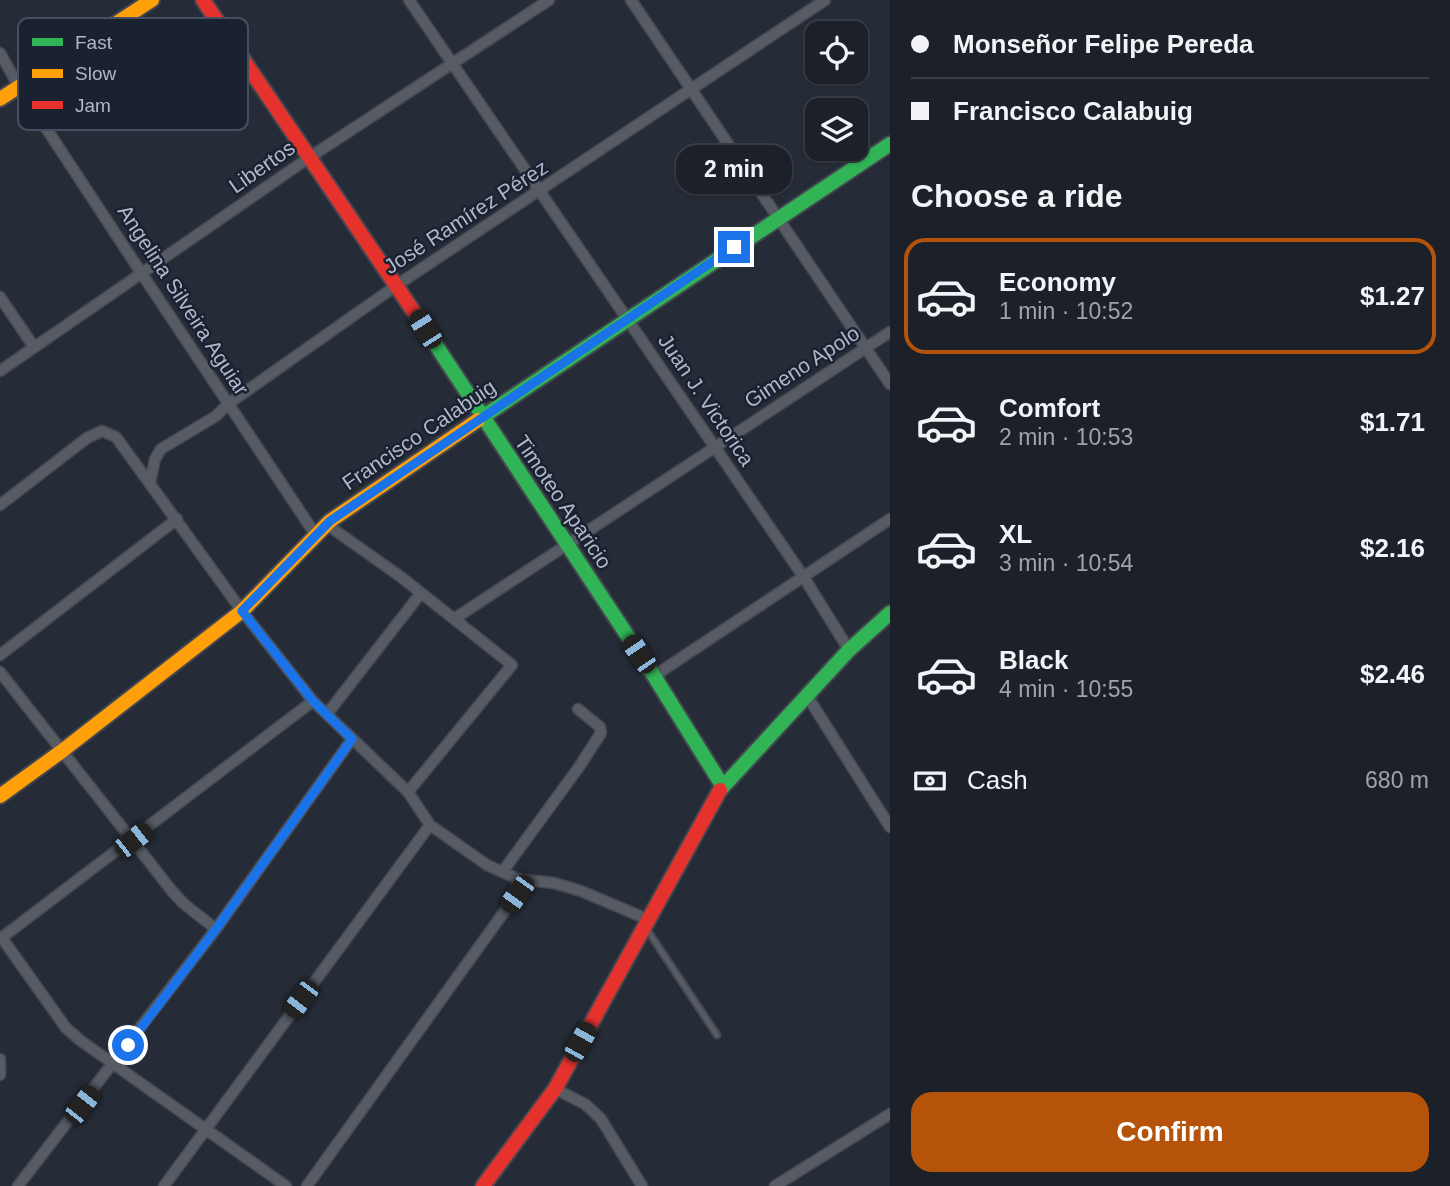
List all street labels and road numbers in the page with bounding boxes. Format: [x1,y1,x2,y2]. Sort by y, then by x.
street label: Libertos [225,136,299,197]
street label: José Ramírez Pérez [380,155,552,278]
street label: Angelina Silveira Aguiar [113,200,253,399]
street label: Gimeno Apolo [740,321,863,412]
street label: Juan J. Victorica [654,330,759,470]
street label: Francisco Calabuig [338,375,500,494]
street label: Timoteo Aparicio [510,431,616,573]

